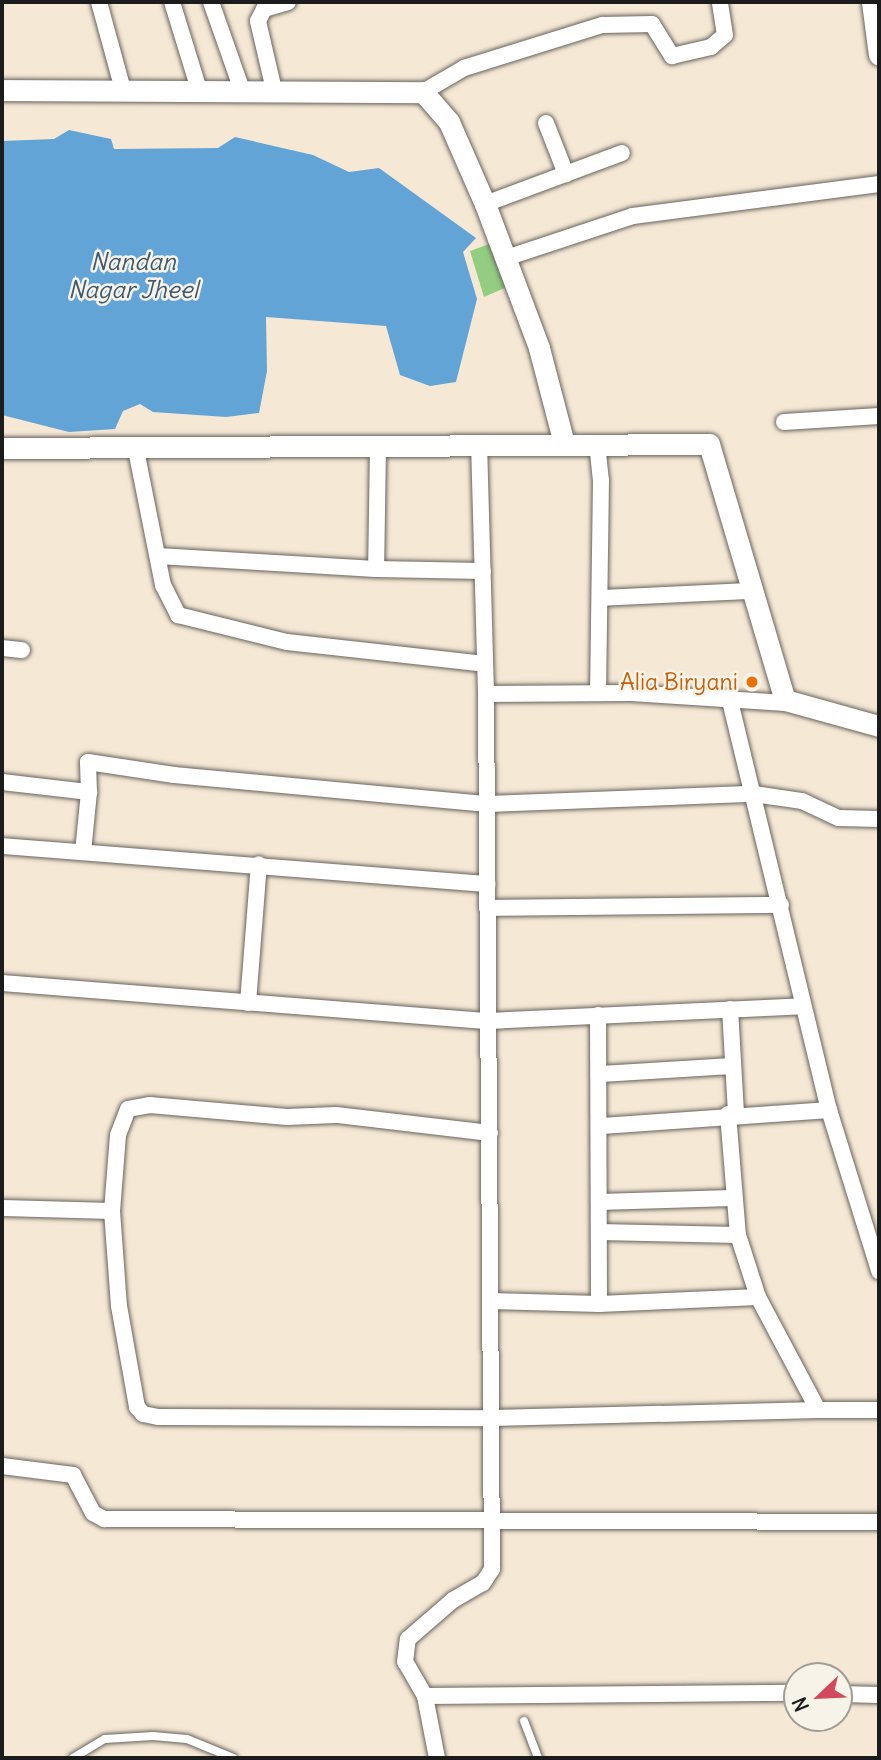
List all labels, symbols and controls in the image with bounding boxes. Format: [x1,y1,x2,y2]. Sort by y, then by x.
water label: Nandan Nagar Jheel [68,248,198,304]
place label: Alia Biryani [620,668,738,696]
marker: Alia Biryani [744,674,760,690]
north arrow [783,1662,853,1732]
text: N [787,1694,814,1715]

